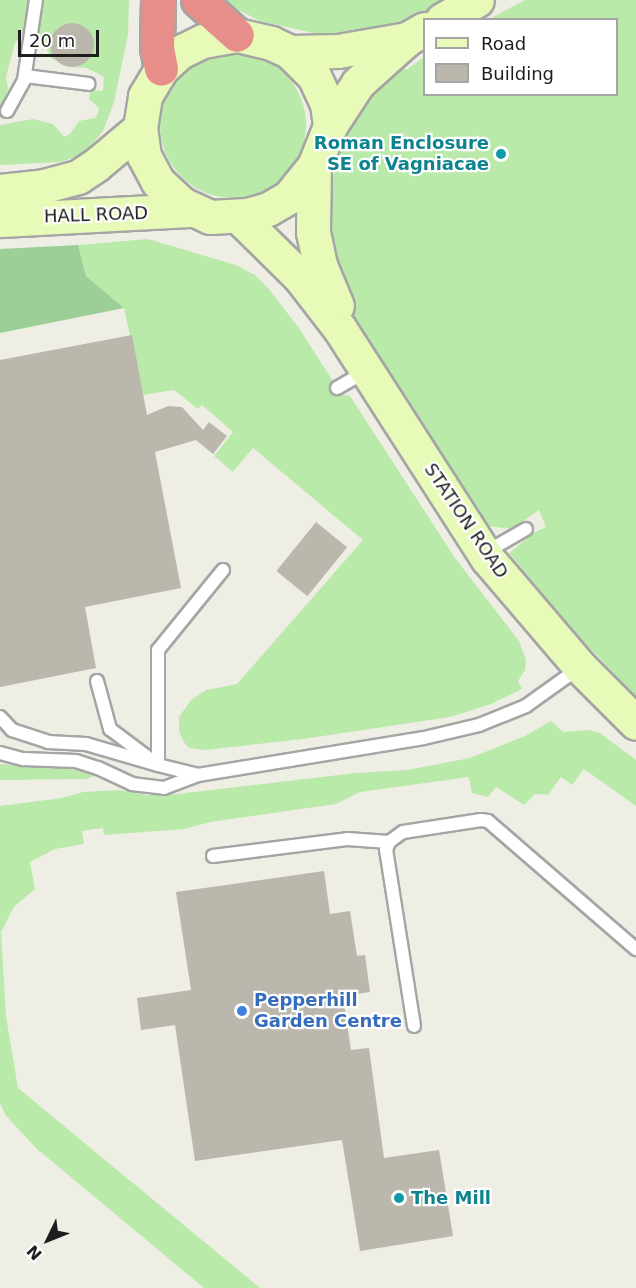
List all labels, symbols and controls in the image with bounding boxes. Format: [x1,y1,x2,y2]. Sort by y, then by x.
scale bar [21,18,102,56]
legend [423,18,618,96]
text: 20 m [29,30,75,51]
text: Road [481,33,526,54]
text: Building [481,63,554,84]
place label: Roman Enclosure SE of Vagniacae [314,133,489,176]
marker: Roman Enclosure SE of Vagniacae [494,147,508,161]
street label: HALL ROAD [44,202,148,228]
street label: STATION ROAD [420,459,512,583]
place label: Pepperhill Garden Centre [254,990,402,1032]
marker: Pepperhill Garden Centre [235,1004,249,1018]
place label: The Mill [411,1187,491,1209]
marker: The Mill [392,1191,406,1205]
north arrow [18,1210,78,1270]
text: N [23,1241,46,1264]

